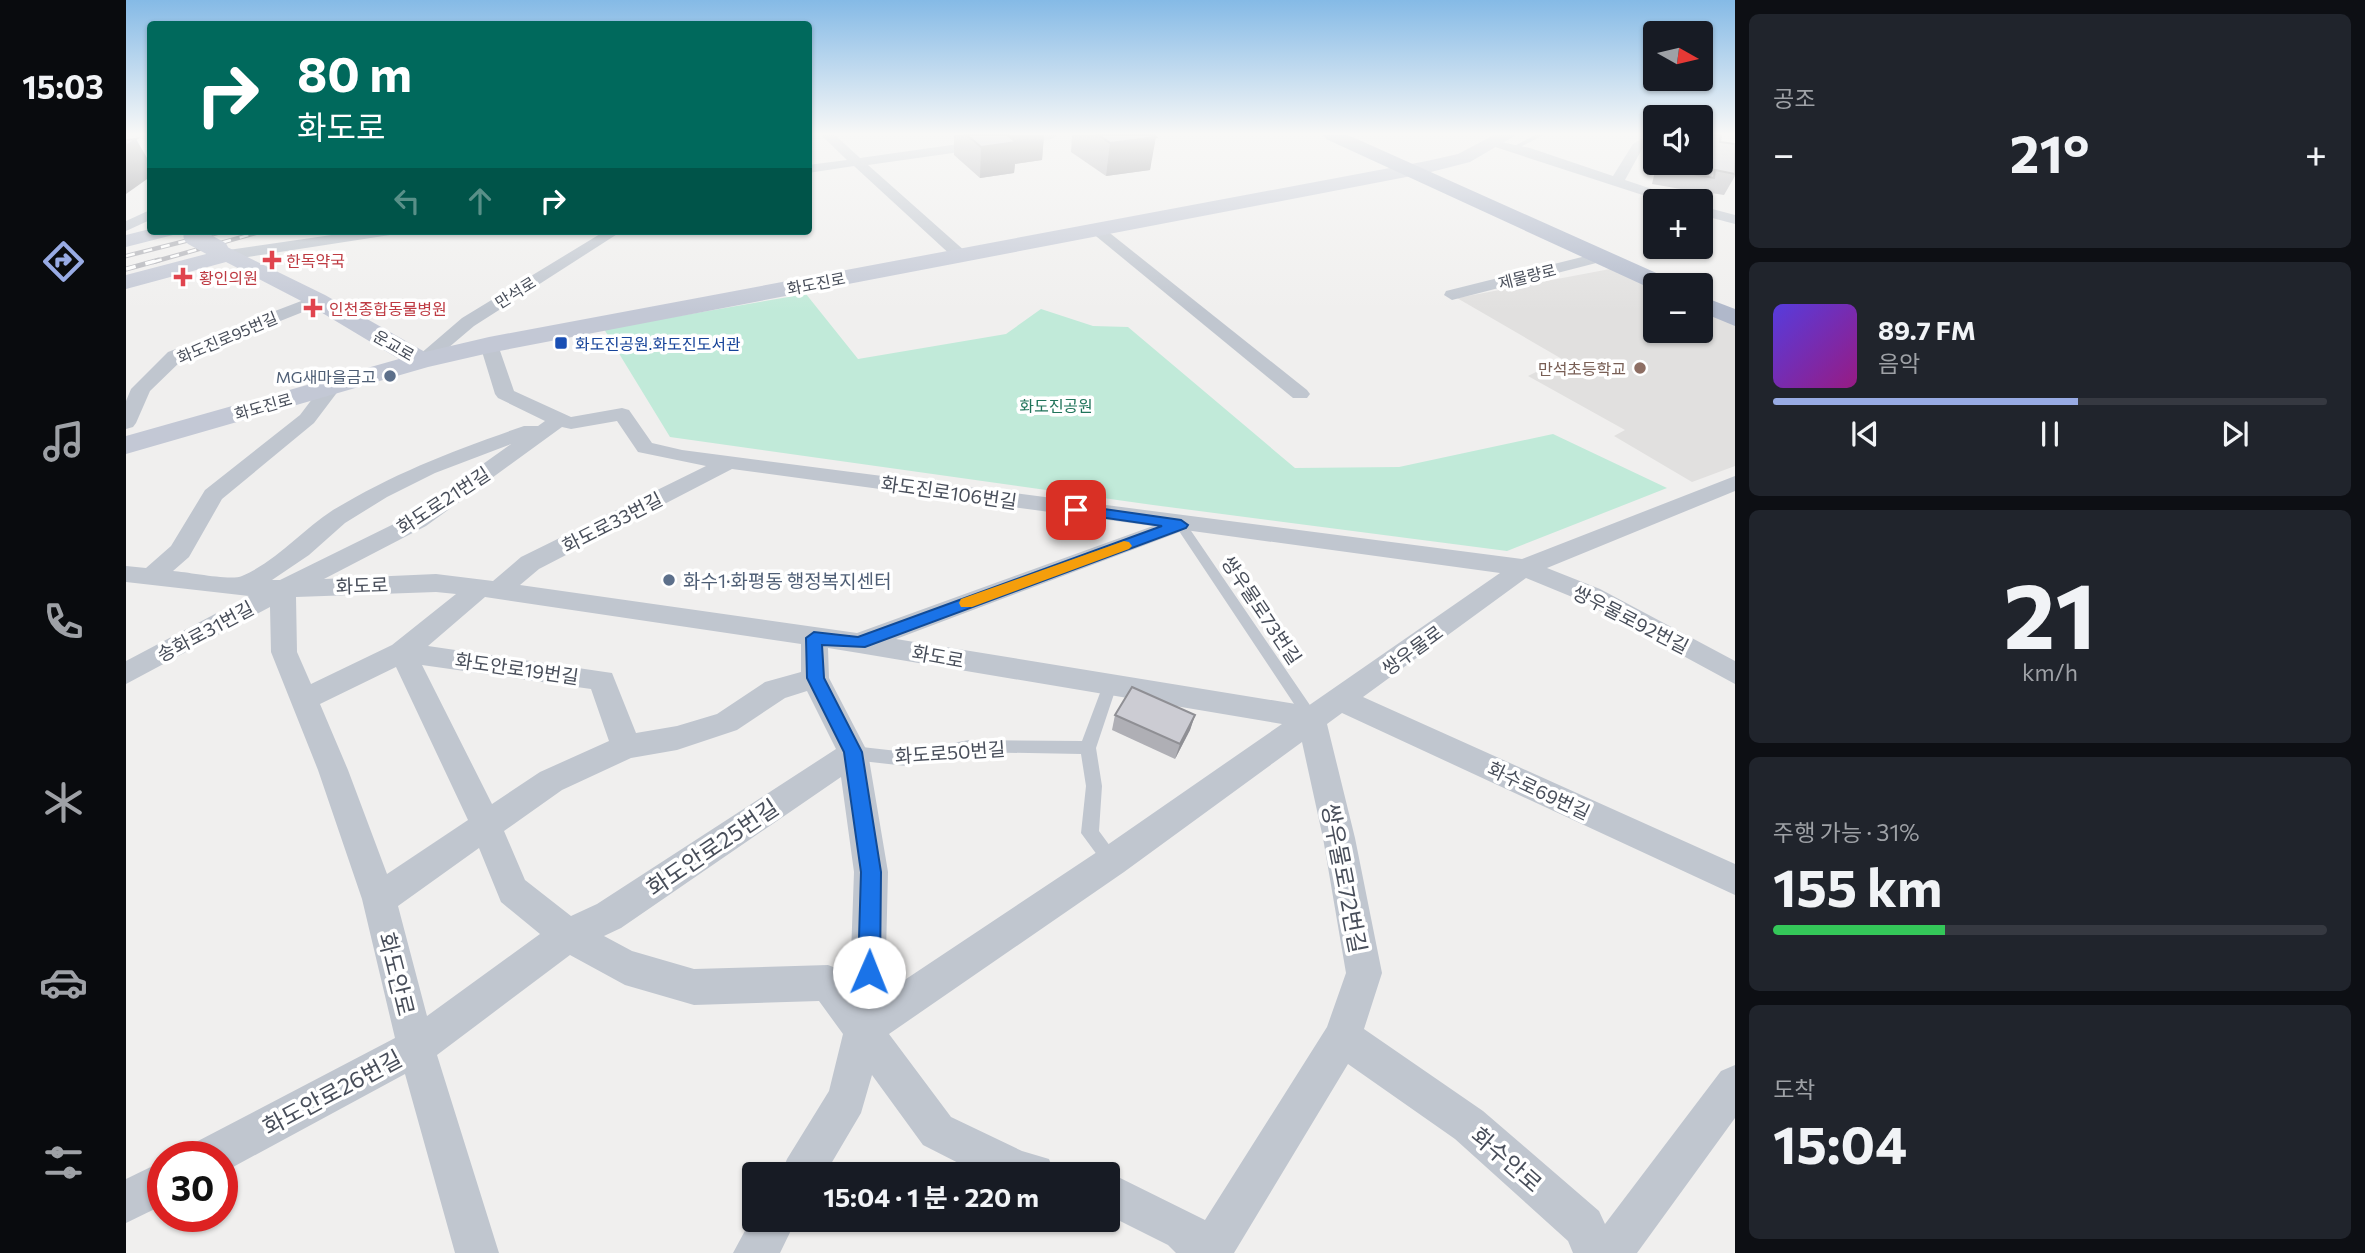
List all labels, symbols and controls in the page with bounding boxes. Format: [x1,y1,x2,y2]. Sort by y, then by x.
north arrow [1643,21,1713,91]
map controls [1643,21,1713,343]
text: 80 m [297,42,412,102]
icon: right [182,49,273,140]
text: 15:03 [22,66,104,106]
text: 공조 [1773,84,1815,112]
button: sound [1643,105,1713,175]
text: 화도로 [297,106,385,146]
text: 21° [2010,120,2089,184]
text: − [1773,129,1795,176]
text: + [2305,129,2327,176]
icon: left [388,182,426,220]
icon: ahead [461,182,499,220]
icon: right [534,182,572,220]
button: + [1643,189,1713,259]
icon: directions [39,237,88,286]
place label: 한독약국 [286,251,345,270]
marker: 한독약국 [264,252,280,268]
street label: 제물량로 [1496,260,1558,292]
marker: 황인의원 [173,267,193,287]
place label: 황인의원 [199,268,258,287]
street label: 화도진로 [785,268,847,298]
street label: 만석로 [491,272,539,312]
button: − [1643,273,1713,343]
marker: 인천종합동물병원 [303,298,323,318]
place label: 인천종합동물병원 [329,299,447,318]
street label: 화도진로95번길 [174,307,280,367]
text: 89.7 FM [1878,314,1976,345]
street label: 운교로 [370,326,418,364]
place label: 화도진공원.화도진도서관 [575,334,741,353]
marker: 화도진공원.화도진도서관 [553,335,569,351]
text: 음악 [1878,349,1920,377]
place label: 만석초등학교 [1538,359,1626,378]
marker: 만석초등학교 [1632,360,1648,376]
place label: MG새마을금고 [276,367,376,386]
marker: MG새마을금고 [382,368,398,384]
street label: 화도진로 [232,389,294,423]
park label: 화도진공원 [1019,396,1093,415]
icon: previous [1846,415,1884,453]
icon: pause [2031,415,2069,453]
icon: next [2216,415,2254,453]
icon: music [39,417,88,466]
street label: 화도로21번길 [392,461,494,539]
street label: 화도진로106번길 [880,471,1018,513]
pin [1046,480,1106,540]
street label: 화도로33번길 [558,487,666,557]
icon: arrive [1057,491,1095,529]
street label: 쌍우물로73번길 [1217,551,1307,669]
text: 21 [2004,556,2096,668]
place label: 화수1·화평동 행정복지센터 [683,569,892,592]
marker: 화수1·화평동 행정복지센터 [661,572,677,588]
street label: 화도로 [335,573,389,597]
street label: 쌍우물로92번길 [1569,580,1693,658]
street label: 송화로31번길 [153,596,257,666]
icon: phone [39,597,88,646]
street label: 쌍우물로 [1377,620,1447,680]
street label: 화도로 [910,640,966,672]
street label: 화도안로19번길 [454,648,580,688]
text: km/h [2022,658,2078,686]
street label: 화도로50번길 [894,737,1006,767]
street label: 화수로69번길 [1484,756,1594,824]
icon: climate [39,778,88,827]
street label: 화도안로25번길 [641,793,783,901]
street label: 쌍우물로72번길 [1317,801,1373,955]
text: 주행 가능 · 31% [1773,818,1920,846]
text: 155 km [1773,854,1942,918]
street label: 화도안로 [373,930,421,1018]
position arrow [832,935,906,1009]
icon: car [39,958,88,1007]
street label: 화도안로26번길 [258,1044,406,1140]
text: 도착 [1773,1075,1815,1103]
text: 15:04 [1773,1111,1907,1175]
street label: 화수안로 [1466,1121,1548,1197]
icon: filters [39,1138,88,1187]
speed limit sign: 30 [147,1141,238,1232]
text: 15:04 · 1 분 · 220 m [823,1181,1039,1212]

